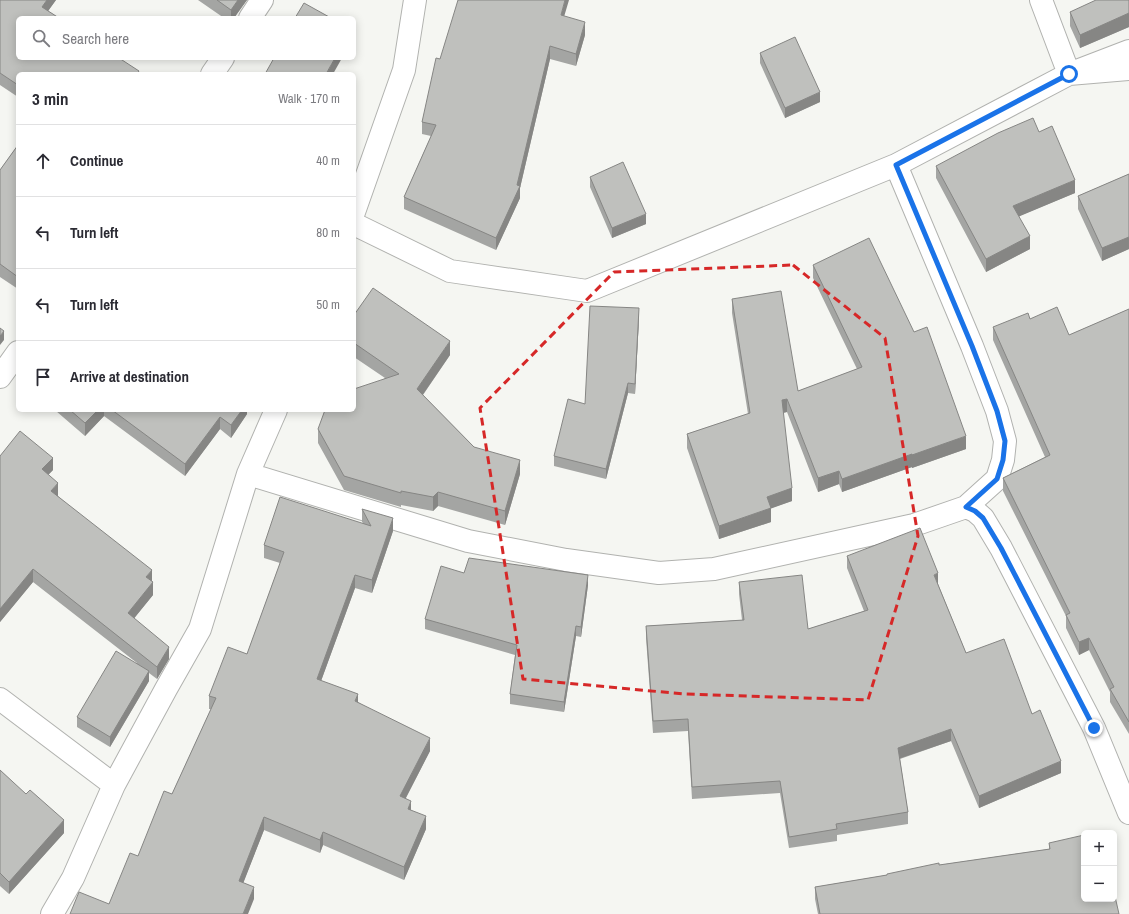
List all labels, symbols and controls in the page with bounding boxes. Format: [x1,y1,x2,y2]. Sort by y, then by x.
search box [16,16,356,60]
icon: search [30,27,52,49]
text: Search here [62,28,129,49]
route start [1060,65,1078,83]
text: 3 min [32,87,68,110]
text: Walk · 170 m [278,90,340,107]
icon: ahead [32,150,54,172]
text: Continue [70,150,123,171]
text: 40 m [316,152,340,169]
icon: left [32,222,54,244]
text: Turn left [70,222,118,243]
text: 80 m [316,224,340,241]
icon: left [32,294,54,316]
text: Turn left [70,294,118,315]
text: 50 m [316,296,340,313]
icon: arrive [32,366,54,388]
text: Arrive at destination [70,366,189,387]
route end [1085,719,1103,737]
map controls [1081,830,1117,902]
button: + [1081,830,1117,866]
button: − [1081,866,1117,902]

